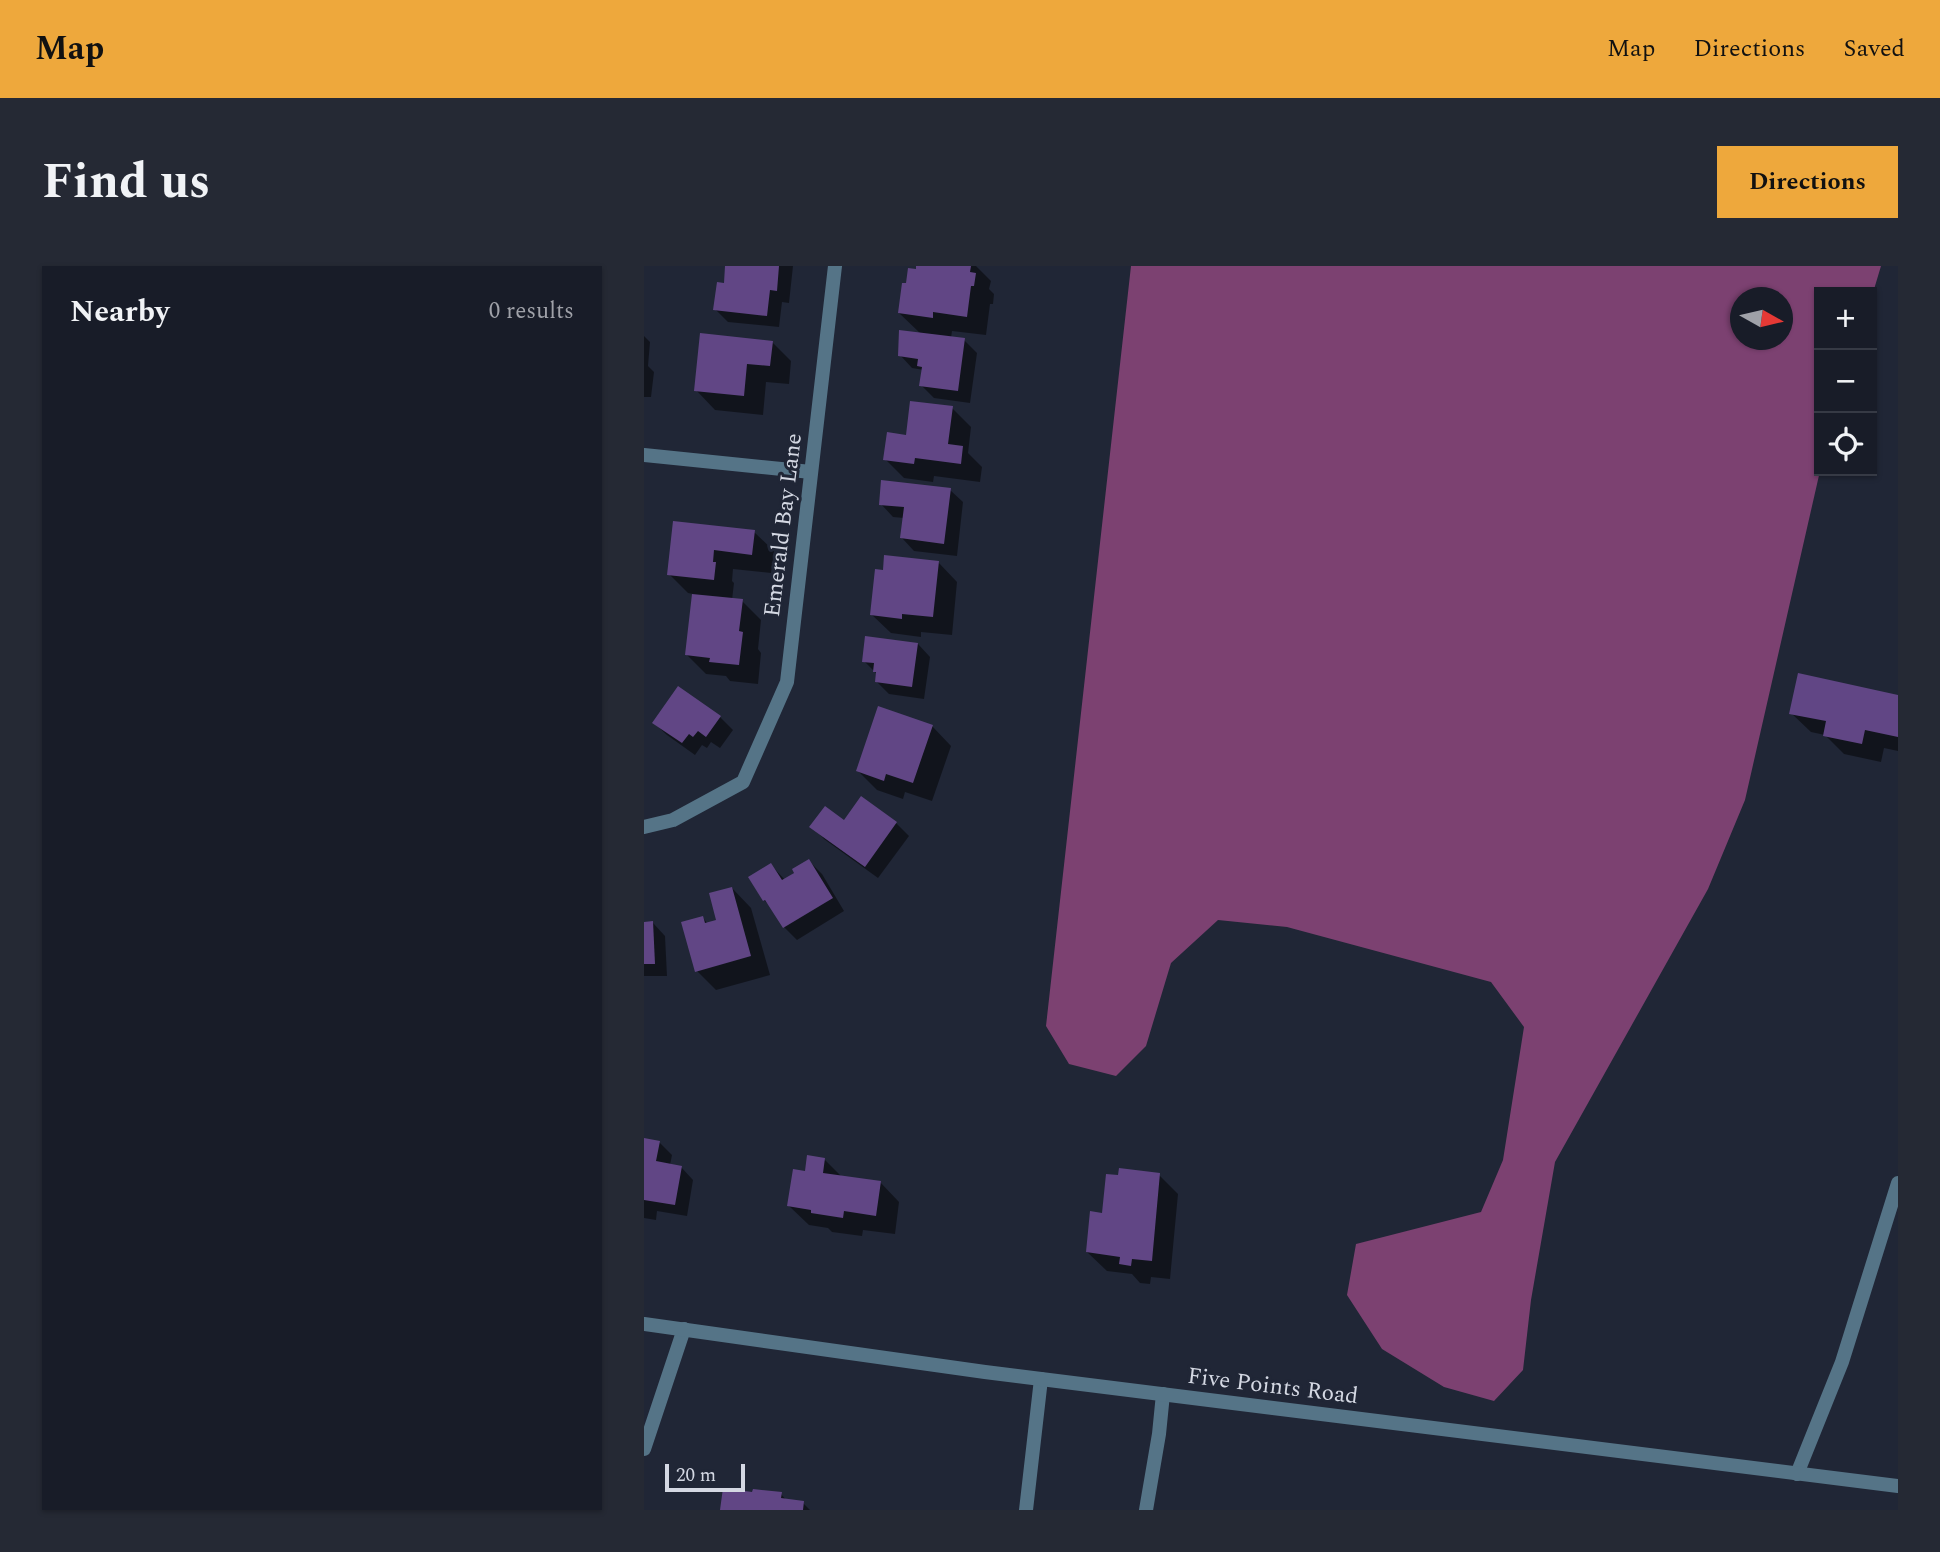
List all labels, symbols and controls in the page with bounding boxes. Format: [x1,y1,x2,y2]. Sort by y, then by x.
text: Map [35,24,104,74]
text: Map [1607,31,1655,67]
text: Directions [1693,31,1805,67]
text: Saved [1843,31,1905,67]
text: Find us [42,145,210,220]
button: Directions [1717,146,1898,218]
north arrow [1730,287,1793,350]
map controls [1814,287,1877,476]
button: + [1814,287,1877,350]
text: Nearby [70,289,169,335]
text: 0 results [489,294,574,329]
button: − [1814,350,1877,413]
button: locate [1814,413,1877,476]
street label: Emerald Bay Lane [755,431,812,619]
street label: Five Points Road [1185,1359,1360,1414]
scale bar [665,1461,746,1493]
text: 20 m [676,1461,716,1490]

